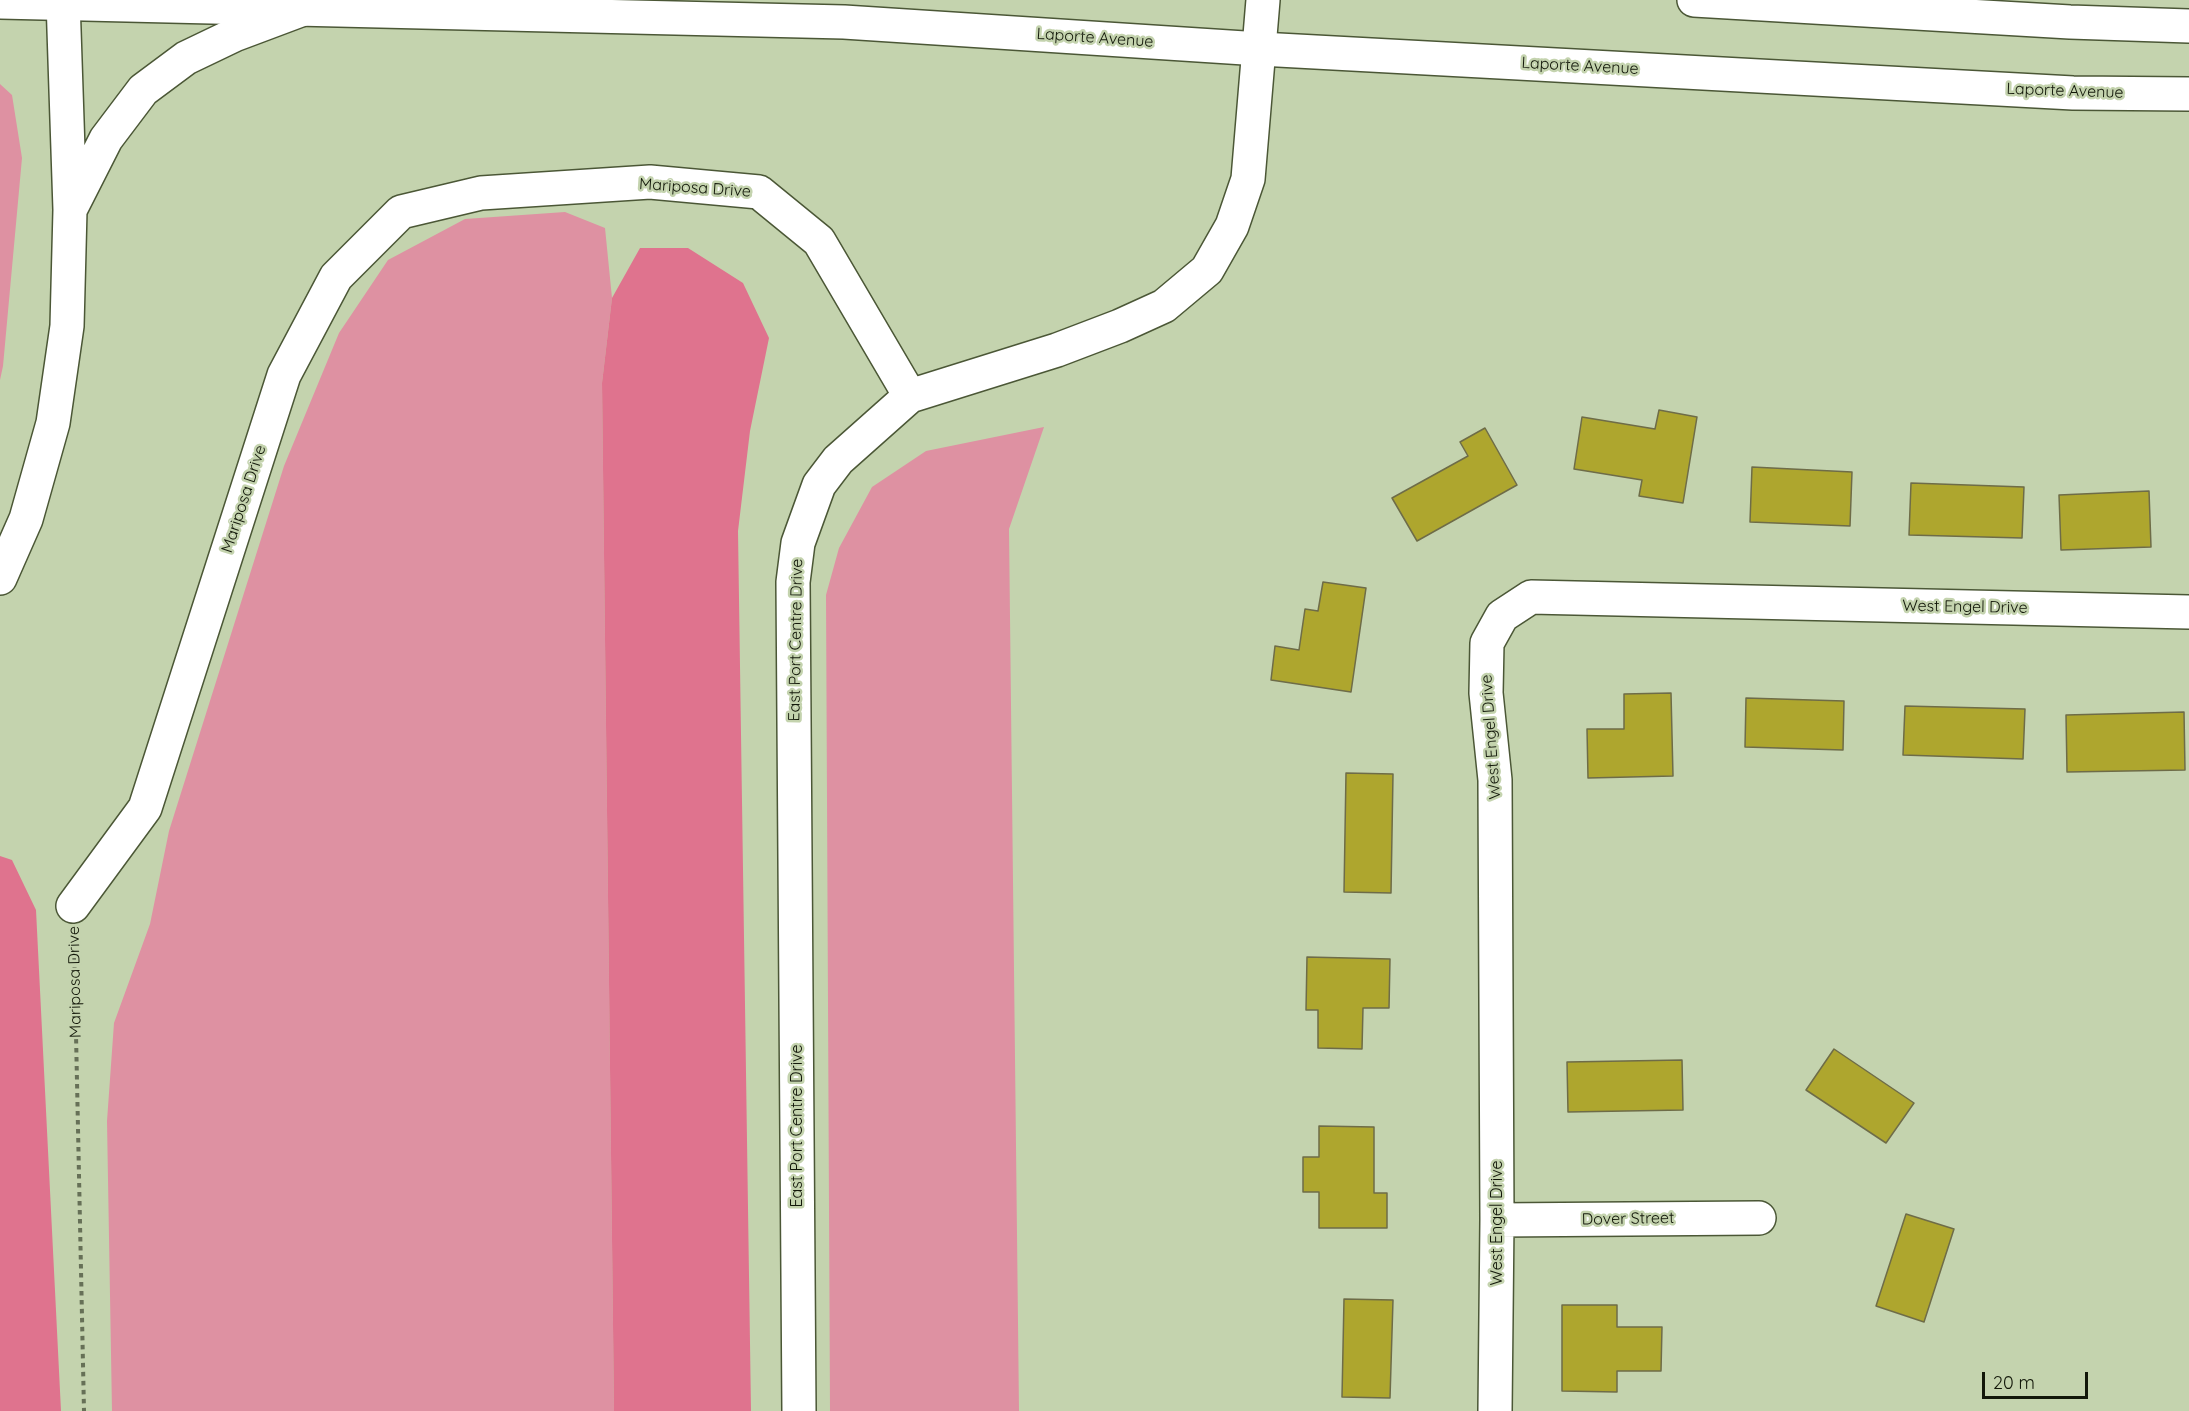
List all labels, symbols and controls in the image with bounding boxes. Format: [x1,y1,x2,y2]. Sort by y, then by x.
street label: Laporte Avenue [1036,24,1154,52]
street label: Laporte Avenue [1521,53,1639,79]
street label: Laporte Avenue [2006,79,2124,103]
street label: Mariposa Drive [638,175,752,201]
street label: Mariposa Drive [218,443,270,555]
street label: East Port Centre Drive [785,558,807,722]
street label: West Engel Drive [1902,596,2028,618]
street label: West Engel Drive [1477,674,1505,800]
street label: Mariposa Drive [64,926,86,1038]
street label: East Port Centre Drive [787,1045,807,1207]
street label: West Engel Drive [1487,1160,1507,1286]
street label: Dover Street [1581,1209,1675,1229]
scale bar [1985,1360,2092,1398]
text: 20 m [1993,1371,2035,1394]

